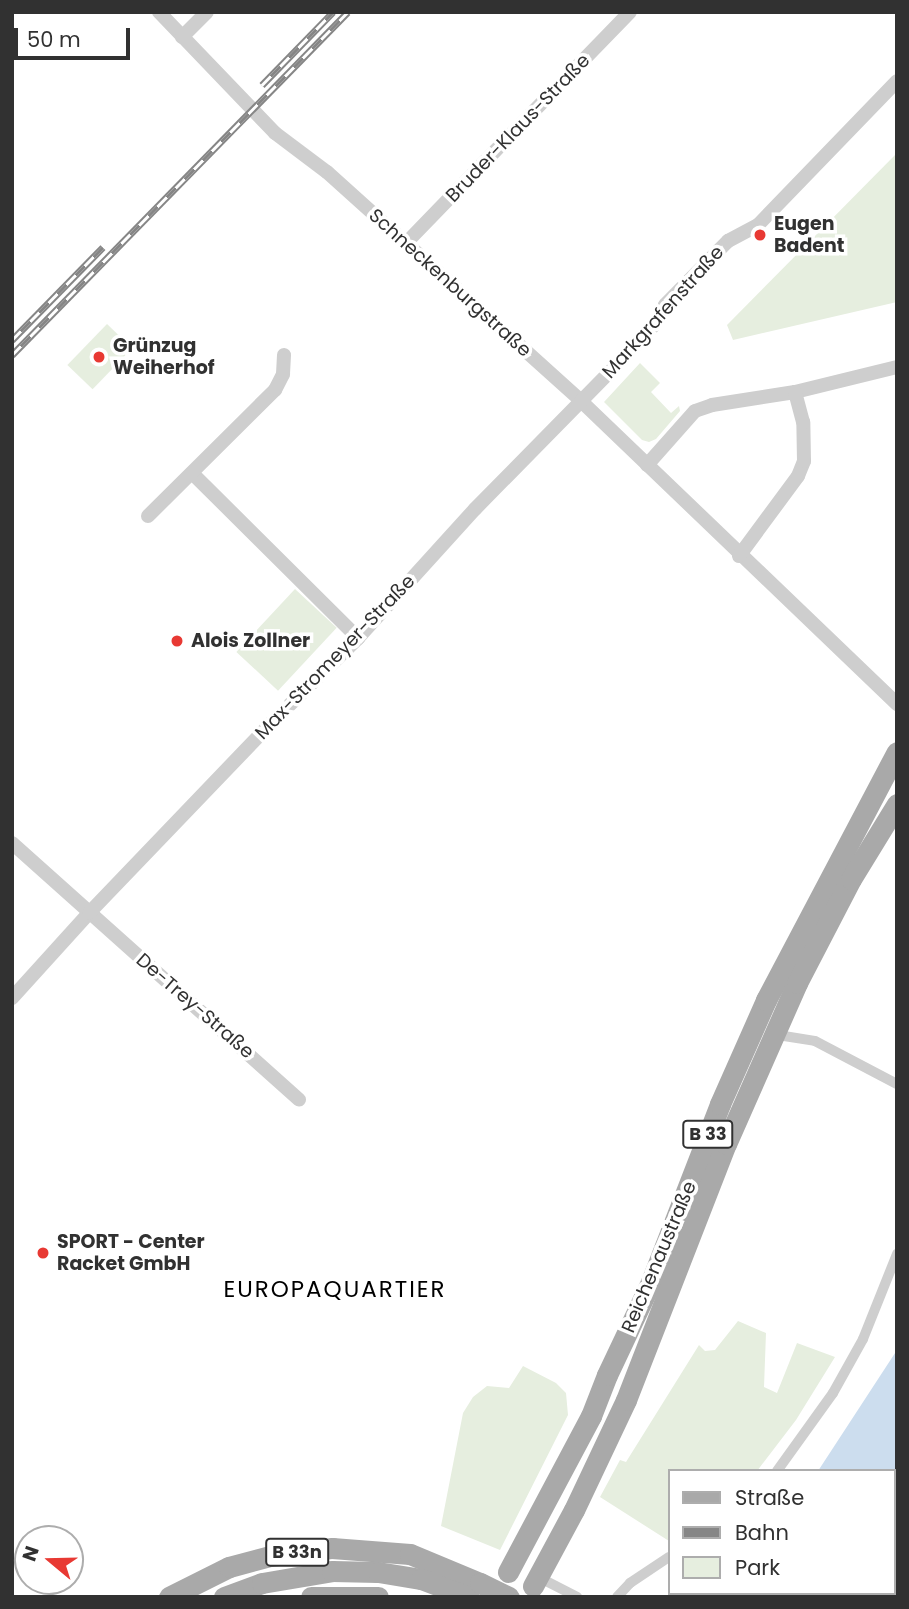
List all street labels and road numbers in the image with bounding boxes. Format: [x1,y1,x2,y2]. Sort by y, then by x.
street label: Bruder-Klaus-Straße [441,49,595,207]
street label: Schneckenburgstraße [364,204,536,362]
street label: Markgrafenstraße [597,241,729,383]
street label: Max-Stromeyer-Straße [250,570,420,744]
street label: De-Trey-Straße [131,949,259,1063]
road number: B 33 [682,1120,734,1148]
street label: Reichenaustraße [617,1178,701,1336]
road number: B 33n [264,1538,330,1567]

